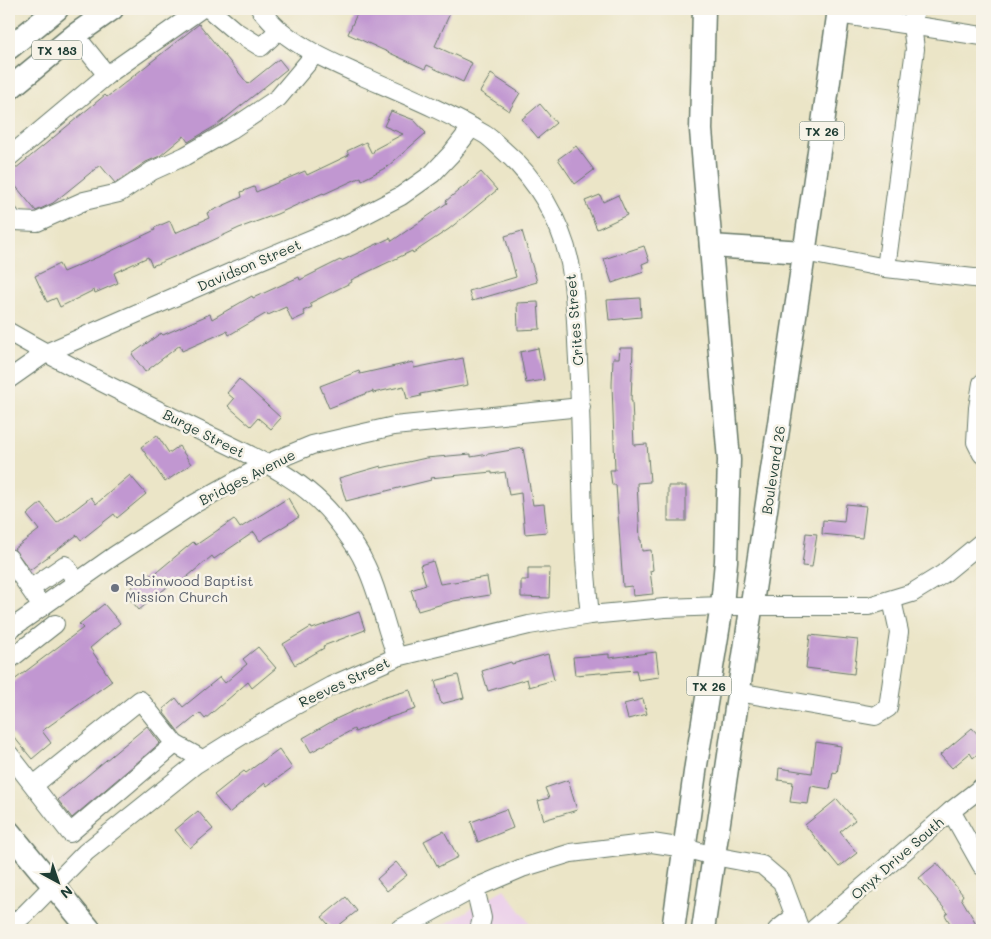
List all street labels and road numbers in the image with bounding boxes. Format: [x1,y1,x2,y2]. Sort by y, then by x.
road number: TX 183 [32,40,82,60]
road number: TX 26 [800,122,844,140]
street label: Davidson Street [194,235,304,295]
street label: Crites Street [561,273,587,367]
street label: Burge Street [160,404,248,462]
street label: Boulevard 26 [757,424,789,516]
street label: Bridges Avenue [196,445,298,509]
street label: Reeves Street [295,653,393,711]
road number: TX 26 [686,676,732,696]
street label: Onyx Drive South [847,812,948,904]

